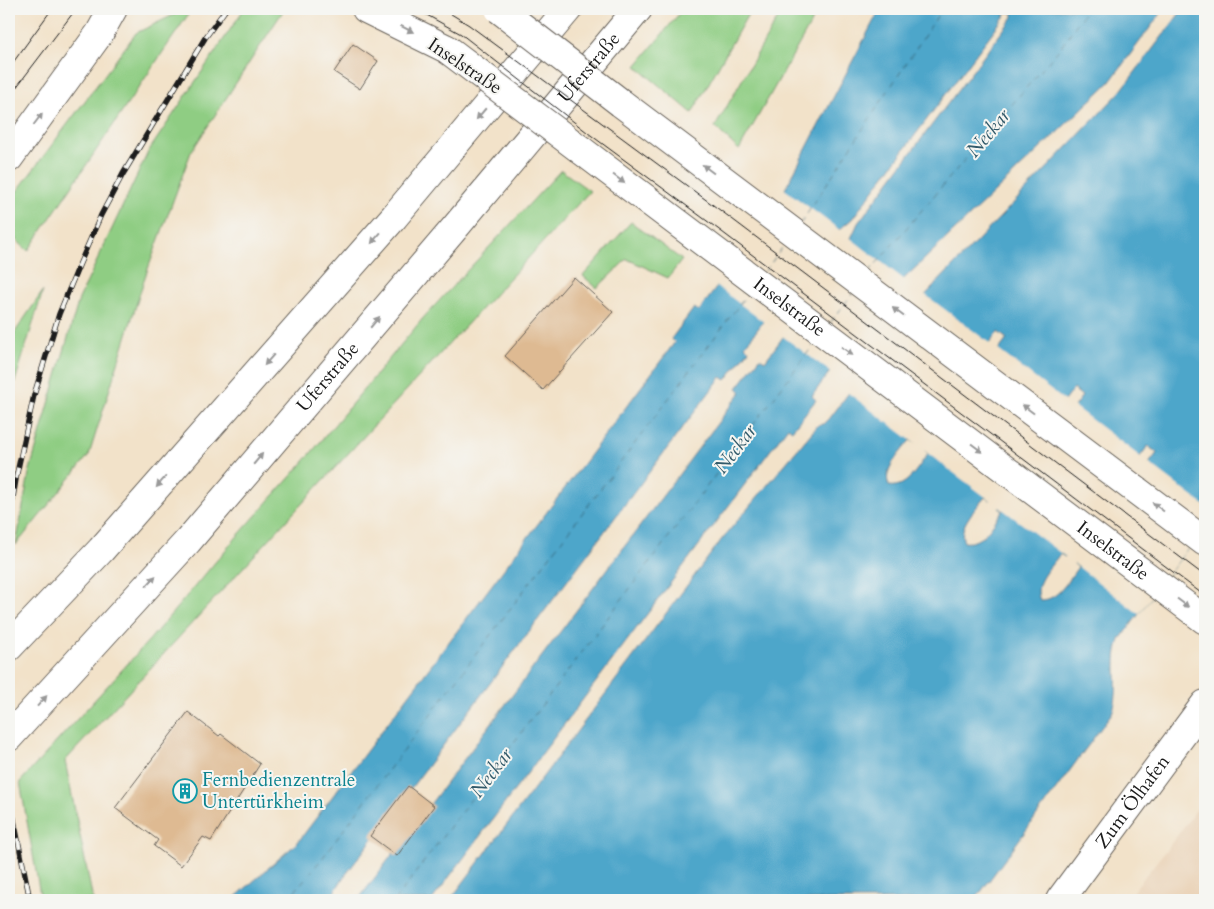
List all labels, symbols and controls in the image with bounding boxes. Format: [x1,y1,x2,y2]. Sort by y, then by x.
one-way arrow [400,25,414,33]
street label: Uferstraße [552,27,626,108]
street label: Inselstraße [423,32,507,100]
water label: Neckar [960,102,1017,163]
one-way arrow [475,107,486,120]
one-way arrow [33,112,43,126]
one-way arrow [701,164,715,174]
one-way arrow [612,174,625,185]
one-way arrow [370,232,382,244]
street label: Inselstraße [748,271,831,343]
one-way arrow [891,307,905,317]
one-way arrow [369,315,380,328]
street label: Uferstraße [291,336,365,417]
one-way arrow [840,346,854,356]
one-way arrow [264,354,275,366]
one-way arrow [1022,404,1035,415]
water label: Neckar [708,418,763,479]
one-way arrow [970,443,983,454]
one-way arrow [252,453,264,465]
one-way arrow [156,475,167,488]
one-way arrow [1151,502,1165,512]
street label: Inselstraße [1071,515,1155,587]
one-way arrow [145,576,157,588]
one-way arrow [1176,598,1190,608]
one-way arrow [36,696,48,708]
water label: Neckar [464,742,519,803]
street label: Zum Ölhafen [1089,750,1176,854]
place label: Fernbedienzentrale Untertürkheim [202,767,355,815]
building icon: Fernbedienzentrale Untertürkheim [172,778,198,804]

